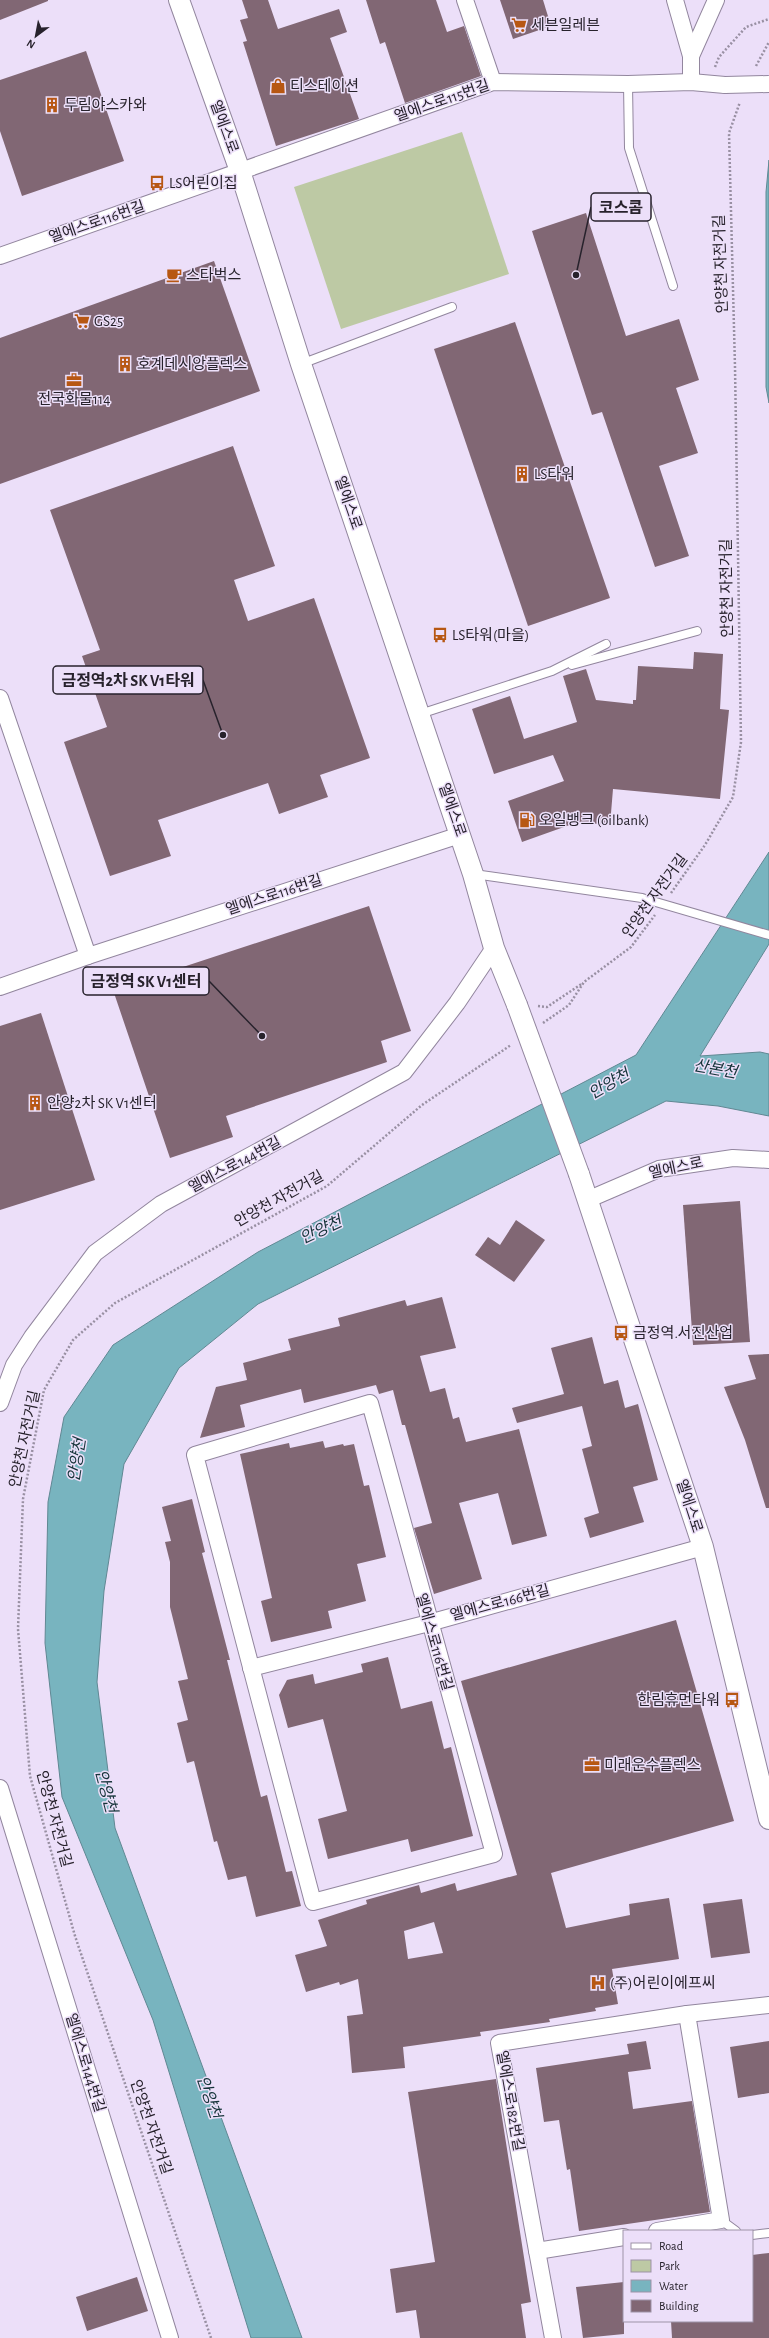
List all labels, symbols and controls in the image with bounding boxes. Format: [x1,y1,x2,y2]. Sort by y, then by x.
north arrow [16,16,56,56]
supermarket icon: 세븐일레븐 [510,16,528,34]
place label: 세븐일레븐 [531,17,600,33]
text: N [25,37,37,51]
shop icon: 티스테이션 [269,77,287,95]
street label: 엘에스로115번길 [392,77,491,124]
place label: 티스테이션 [290,78,359,94]
building icon: 두림야스카와 [43,96,61,114]
place label: 두림야스카와 [64,97,147,113]
street label: 엘에스로 [208,98,241,156]
bus stop icon: LS어린이집 [148,174,166,192]
place label: LS어린이집 [169,175,238,191]
callout: 코스콤 [591,193,651,221]
street label: 엘에스로116번길 [47,198,147,245]
text: 코스콤 [599,200,643,216]
street label: 안양천 자전거길 [710,214,730,314]
cafe icon: 스타벅스 [165,266,183,284]
place label: 스타벅스 [186,267,241,283]
supermarket icon: GS25 [73,312,91,330]
place label: GS25 [94,314,123,329]
building icon: 호계데시앙플렉스 [116,355,134,373]
place label: 호계데시앙플렉스 [137,356,248,372]
office icon: 전국화물114 [65,371,83,389]
place label: 전국화물114 [38,391,110,407]
building icon: LS타워 [513,465,531,483]
place label: LS타워 [534,466,575,482]
street label: 엘에스로 [332,474,365,532]
street label: 안양천 자전거길 [717,538,735,638]
bus stop icon: LS타워(마을) [431,626,449,644]
place label: LS타워(마을) [452,627,529,643]
callout: 금정역2차 SK V1타워 [53,666,203,694]
text: 금정역2차 SK V1타워 [61,672,195,689]
street label: 엘에스로 [436,781,469,839]
fuel station icon: 오일뱅크 (oilbank) [518,811,536,829]
place label: 오일뱅크 (oilbank) [539,812,649,828]
street label: 안양천 자전거길 [618,850,690,940]
street label: 엘에스로116번길 [224,871,324,918]
callout: 금정역 SK V1센터 [83,967,209,995]
text: 금정역 SK V1센터 [91,973,201,990]
water label: 산본천 [692,1056,741,1081]
water label: 안양천 [585,1064,634,1102]
building icon: 안양2차 SK V1센터 [26,1094,44,1112]
place label: 안양2차 SK V1센터 [47,1095,157,1111]
street label: 엘에스로144번길 [186,1133,284,1196]
street label: 엘에스로 [647,1154,705,1181]
street label: 안양천 자전거길 [231,1167,327,1231]
water label: 안양천 [297,1212,345,1248]
bus stop icon: 금정역.서진산업 [612,1324,630,1342]
place label: 금정역.서진산업 [633,1325,733,1341]
street label: 안양천 자전거길 [5,1389,43,1489]
water label: 안양천 [65,1435,89,1483]
street label: 엘에스로 [673,1477,706,1535]
street label: 엘에스로166번길 [449,1582,551,1623]
street label: 엘에스로116번길 [413,1592,456,1692]
bus stop icon: 한림휴먼타워 [723,1691,741,1709]
place label: 한림휴먼타워 [637,1692,720,1708]
office icon: 미래운수플렉스 [583,1756,601,1774]
place label: 미래운수플렉스 [604,1757,701,1773]
water label: 안양천 [93,1767,121,1817]
street label: 안양천 자전거길 [34,1769,76,1869]
hospital icon: (주)어린이에프씨 [589,1974,607,1992]
place label: (주)어린이에프씨 [610,1975,716,1991]
street label: 엘에스로144번길 [63,2012,108,2114]
street label: 엘에스로182번길 [494,2049,527,2152]
water label: 안양천 [194,2073,225,2123]
street label: 안양천 자전거길 [128,2077,176,2176]
legend [623,2230,753,2322]
text: Road [659,2240,683,2252]
text: Park [659,2260,680,2272]
text: Water [659,2280,688,2292]
text: Building [659,2300,699,2312]

